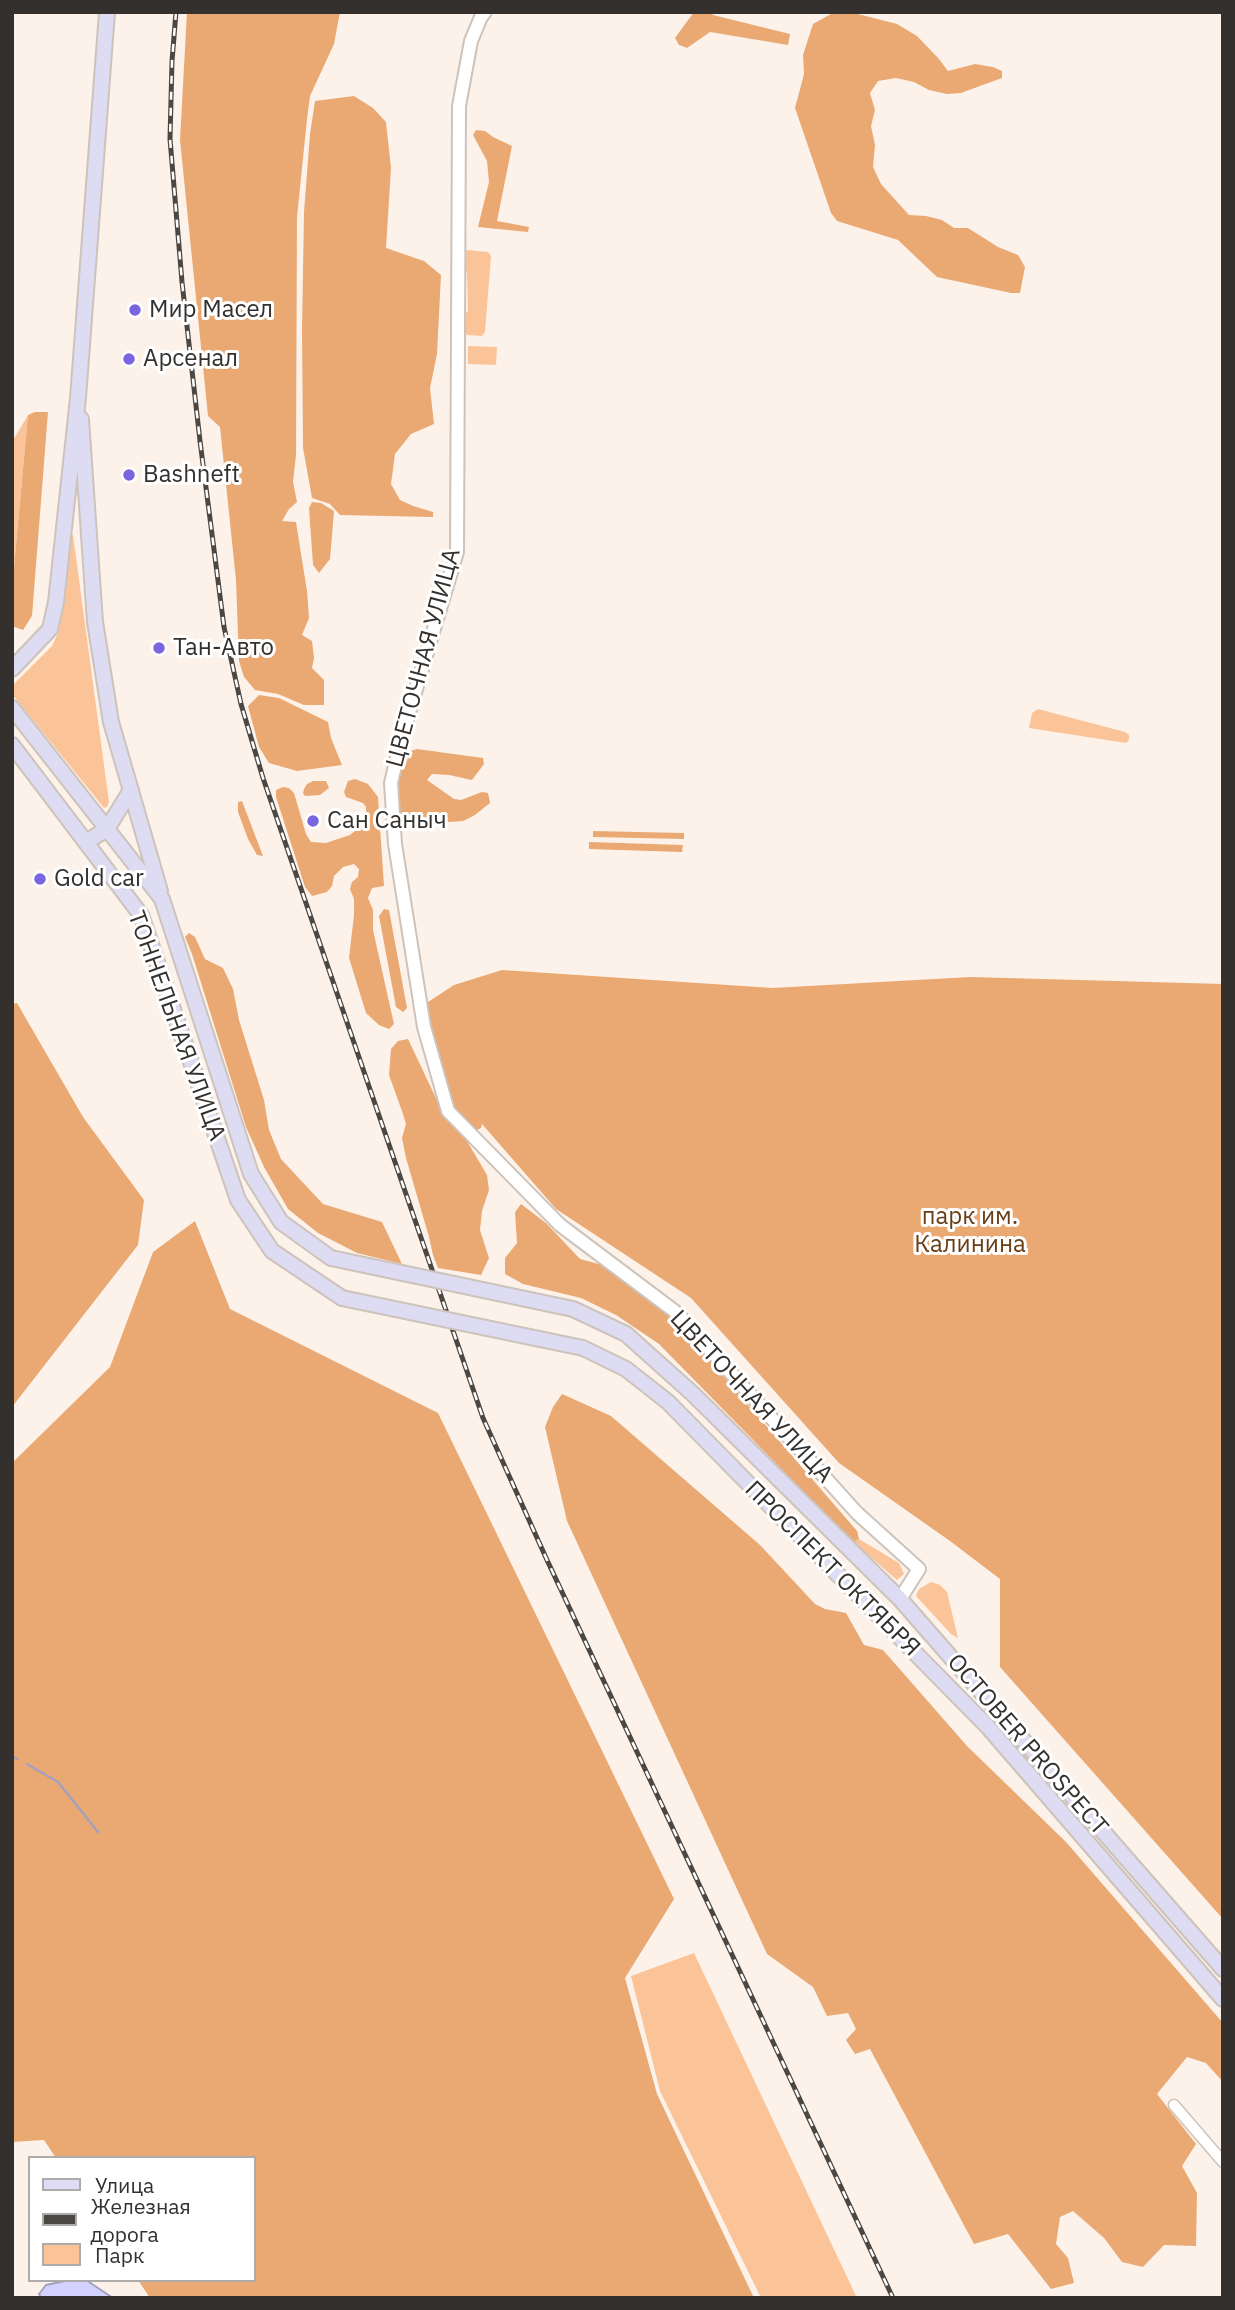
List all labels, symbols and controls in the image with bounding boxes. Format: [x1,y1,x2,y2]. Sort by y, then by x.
place label: Мир Масел [149,296,273,324]
marker: Мир Масел [127,302,143,318]
place label: Арсенал [143,345,238,373]
marker: Арсенал [121,351,137,367]
place label: Bashneft [143,461,240,489]
marker: Bashneft [121,467,137,483]
street label: ЦВЕТОЧНАЯ УЛИЦА [381,545,467,771]
place label: Тан-Авто [173,634,274,662]
marker: Тан-Авто [151,640,167,656]
place label: Сан Саныч [327,807,447,835]
marker: Сан Саныч [305,813,321,829]
place label: Gold car [54,865,144,893]
marker: Gold car [32,871,48,887]
street label: ТОННЕЛЬНАЯ УЛИЦА [121,907,231,1145]
park label: парк им. Калинина [914,1203,1026,1259]
street label: ЦВЕТОЧНАЯ УЛИЦА [664,1305,838,1489]
street label: ПРОСПЕКТ ОКТЯБРЯ [738,1475,926,1663]
street label: OCTOBER PROSPECT [940,1649,1114,1841]
legend [28,2156,256,2282]
text: Улица [95,2171,154,2199]
text: Железная дорога [91,2192,191,2248]
text: Парк [95,2241,145,2269]

